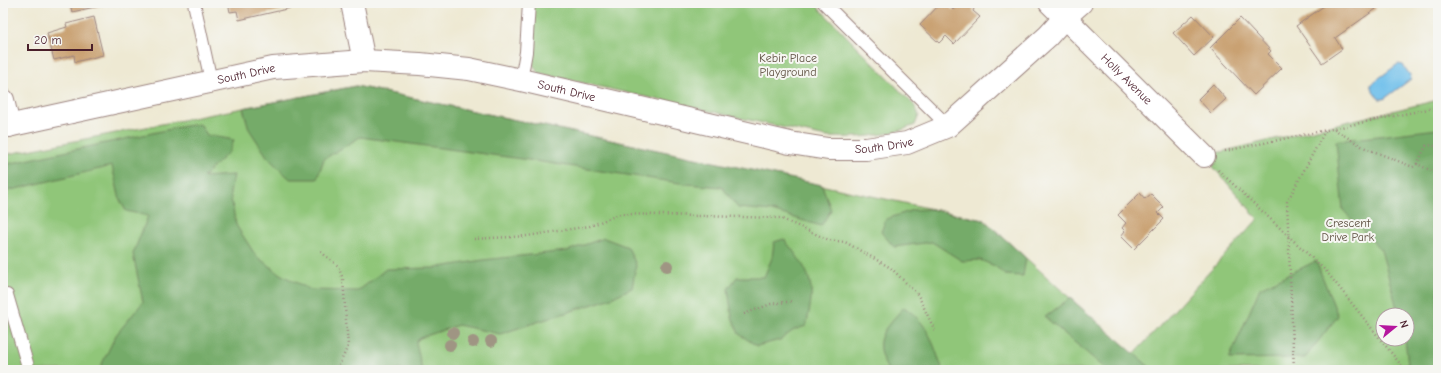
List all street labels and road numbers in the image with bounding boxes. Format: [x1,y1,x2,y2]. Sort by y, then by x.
street label: Holly Avenue [1098,51,1155,107]
street label: South Drive [216,61,277,87]
street label: South Drive [536,77,597,104]
street label: South Drive [855,134,915,156]

